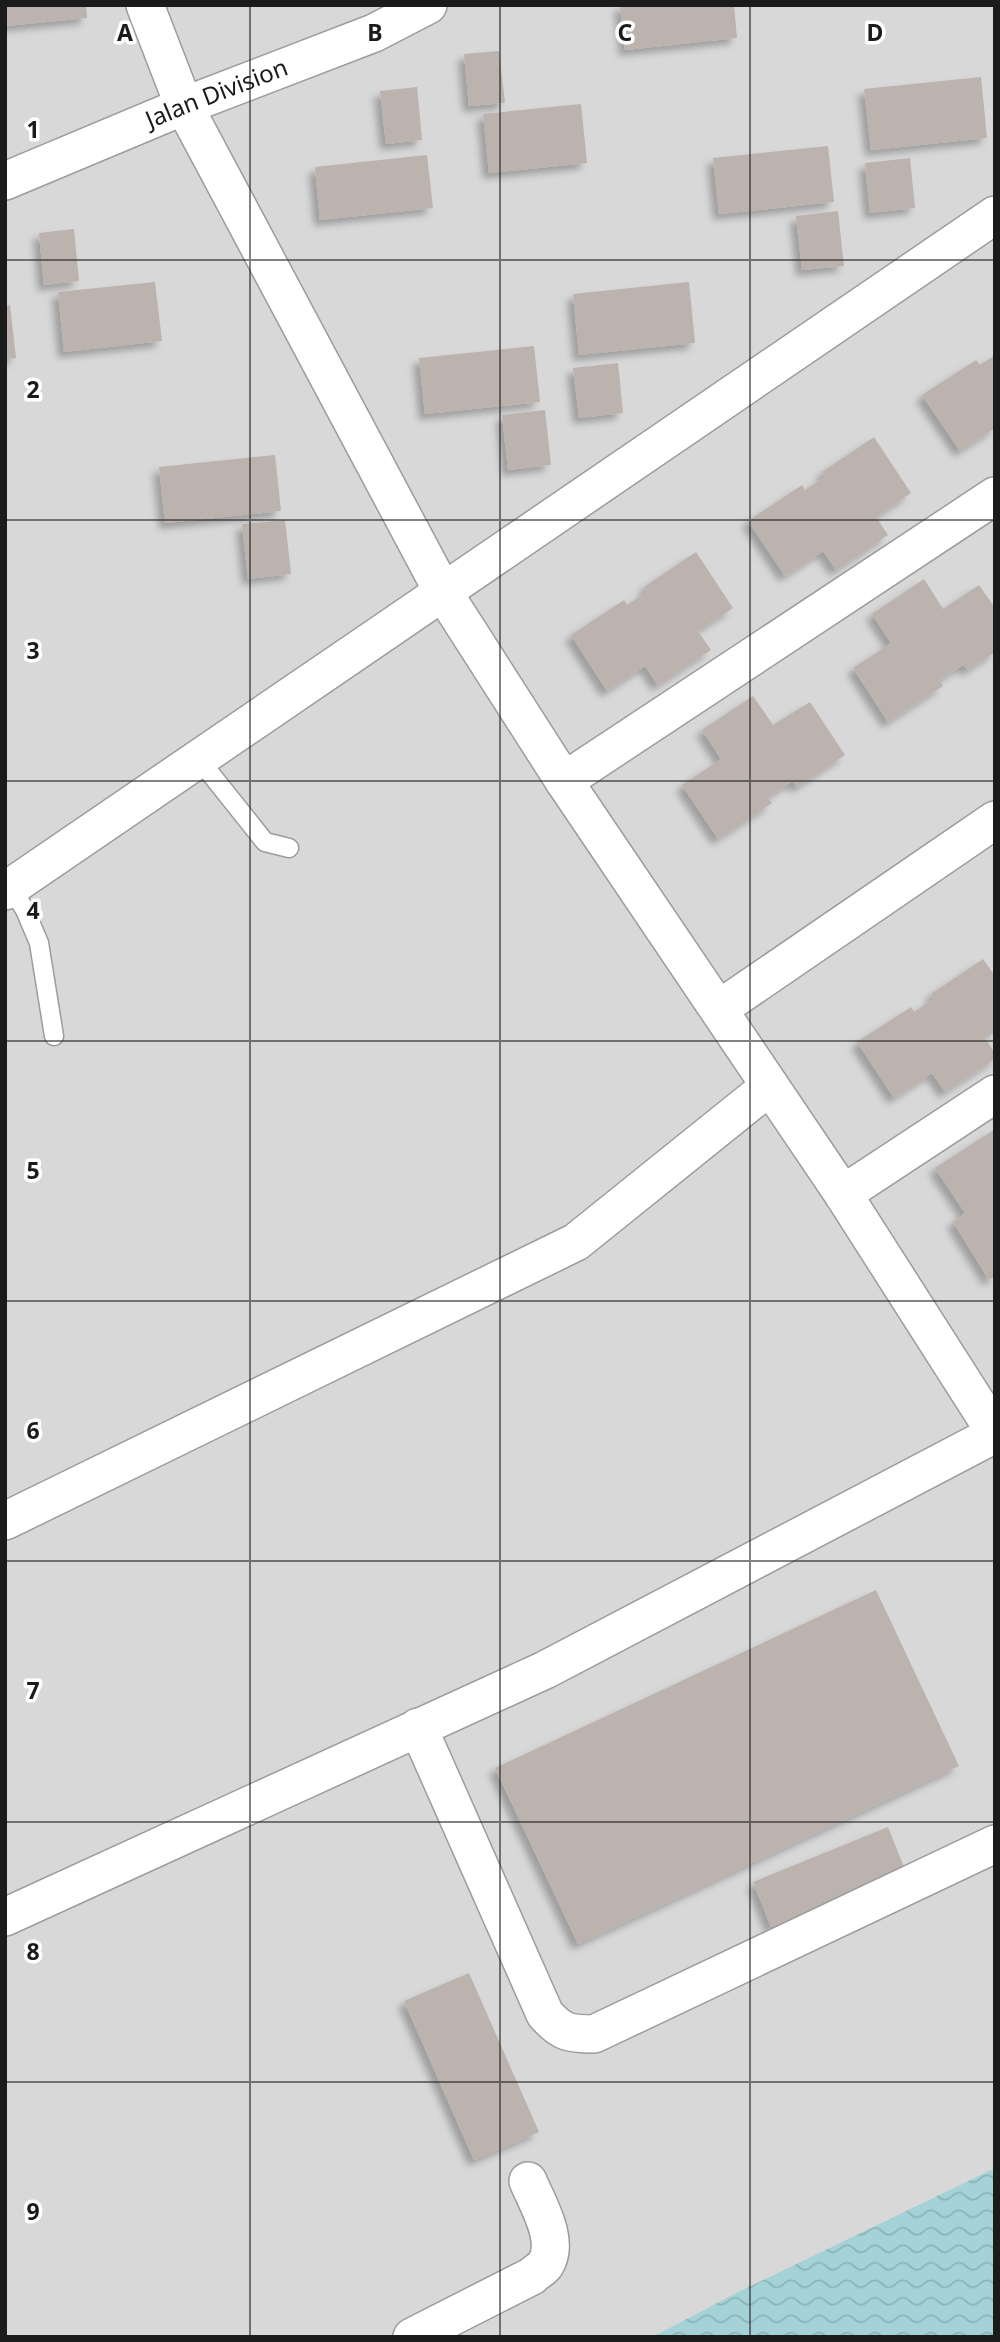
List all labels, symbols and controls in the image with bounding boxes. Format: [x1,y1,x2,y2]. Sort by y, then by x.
text: A [117,16,133,48]
text: B [367,16,383,48]
text: C [618,16,633,48]
text: D [867,16,883,48]
street label: Jalan Division [138,50,292,136]
text: 1 [26,113,40,145]
text: 2 [26,373,40,405]
text: 3 [26,634,40,666]
text: 4 [26,894,40,926]
text: 5 [26,1154,40,1186]
text: 6 [26,1414,40,1446]
text: 7 [26,1674,40,1706]
text: 8 [26,1935,40,1967]
text: 9 [26,2195,40,2227]

